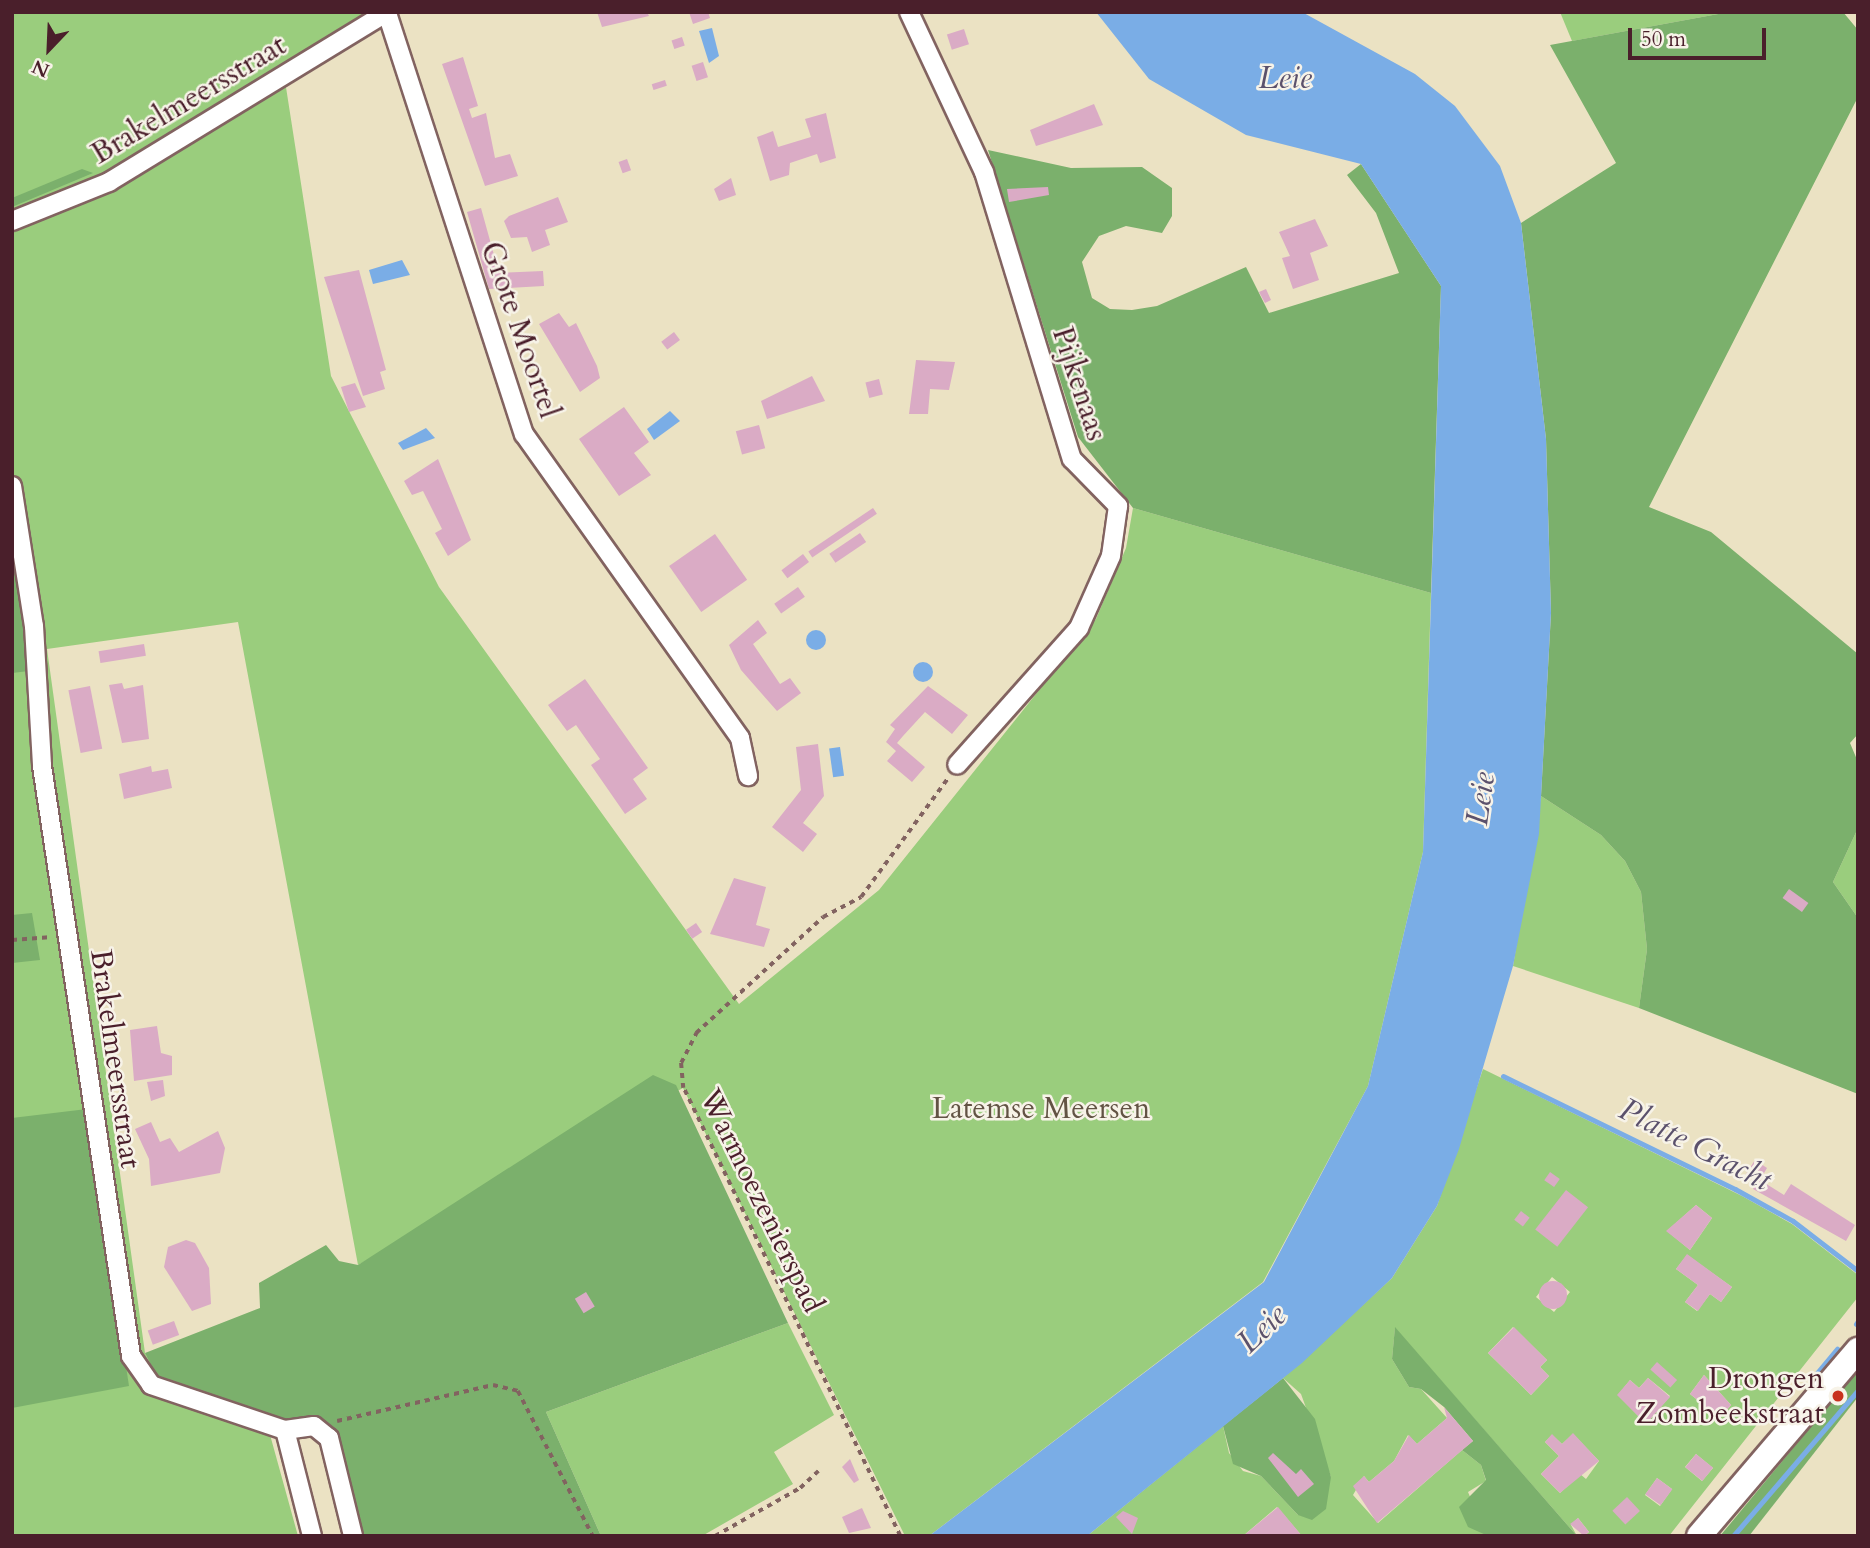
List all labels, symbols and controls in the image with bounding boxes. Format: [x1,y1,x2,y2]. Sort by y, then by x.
north arrow [14,14,84,84]
scale bar [1632,14,1770,58]
text: 50 m [1641,25,1686,54]
street label: Brakelmeersstraat [85,28,293,172]
text: N [28,53,53,84]
water label: Leie [1258,59,1312,97]
street label: Grote Moortel [473,237,567,423]
street label: Pijkenaas [1044,323,1114,445]
water label: Leie [1458,770,1504,828]
street label: Brakelmeersstraat [82,947,148,1171]
street label: Warmoezenierspad [691,1083,831,1319]
water label: Platte Gracht [1613,1090,1777,1200]
park label: Latemse Meersen [932,1091,1150,1127]
water label: Leie [1229,1297,1295,1361]
place label: Drongen Zombeekstraat [1636,1361,1824,1432]
marker: Drongen Zombeekstraat [1830,1388,1846,1404]

